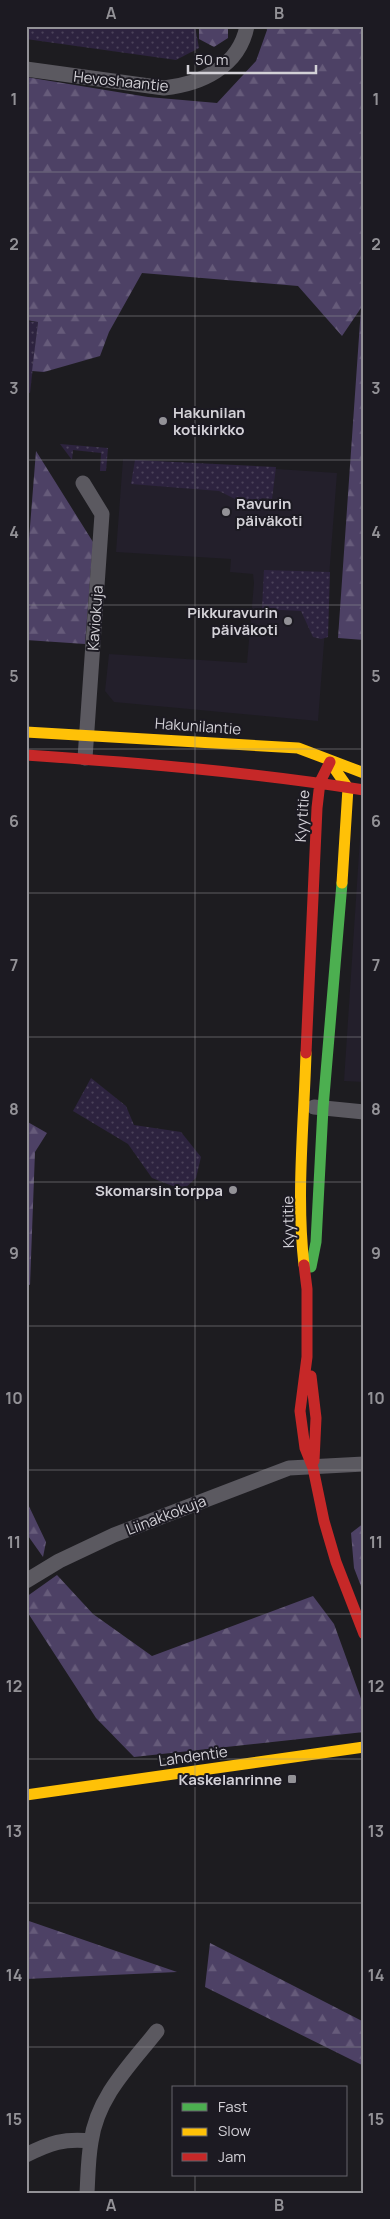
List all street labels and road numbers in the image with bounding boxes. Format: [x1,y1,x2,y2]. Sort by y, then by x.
street label: Hevoshaantie [72,66,170,96]
street label: Kaviokuja [82,585,108,651]
street label: Hakunilantie [154,713,242,740]
street label: Kyytitie [290,789,314,843]
street label: Kyytitie [277,1195,299,1248]
street label: Liinakkokuja [123,1490,209,1540]
street label: Lahdentie [157,1741,229,1771]

